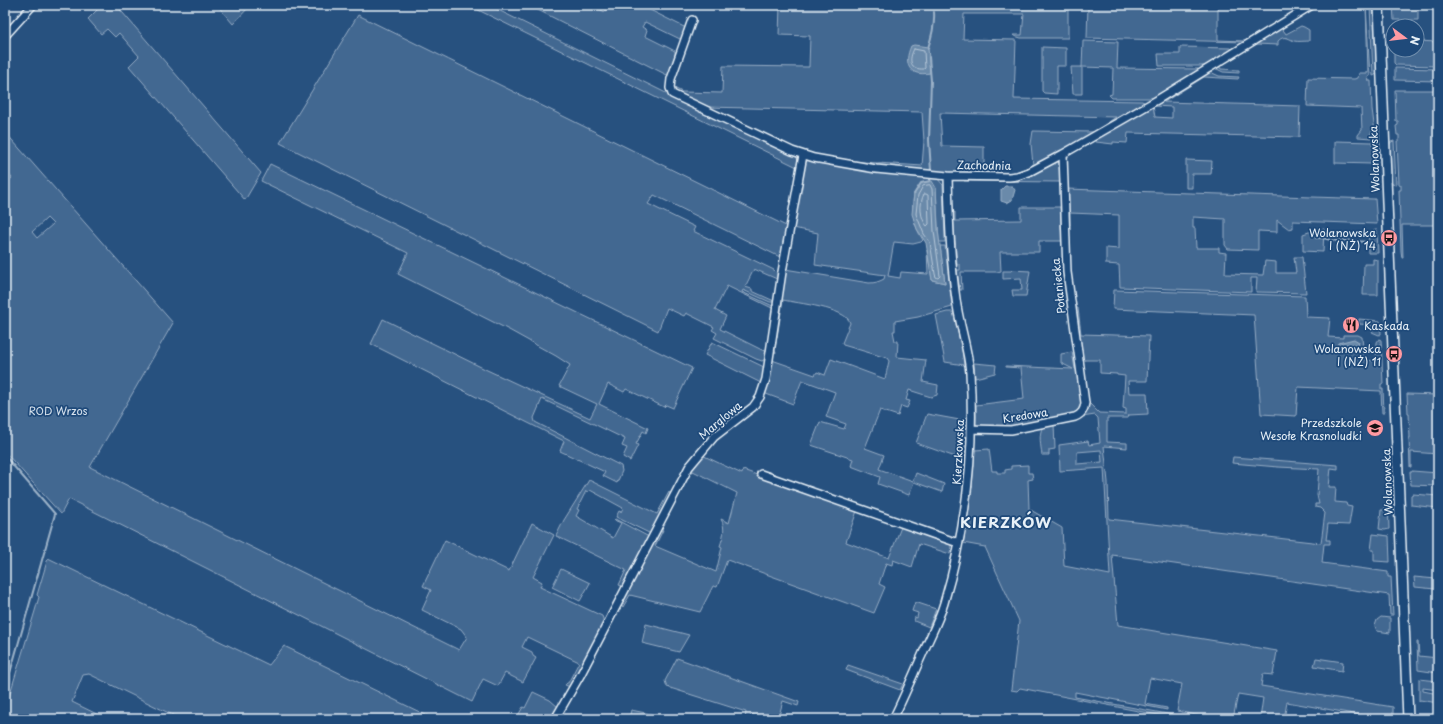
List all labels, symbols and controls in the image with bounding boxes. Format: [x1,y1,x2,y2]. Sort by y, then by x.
north arrow [1385,18,1425,58]
text: N [1406,34,1424,47]
street label: Wolanowska [1364,125,1384,193]
street label: Zachodnia [957,156,1012,174]
place label: Wolanowska I (NŻ) 14 [1309,224,1376,254]
bus stop icon: Wolanowska I (NŻ) 14 [1379,228,1399,248]
street label: Połaniecka [1047,257,1069,315]
restaurant icon: Kaskada [1341,315,1361,335]
place label: Kaskada [1364,317,1409,334]
place label: Wolanowska I (NŻ) 11 [1314,340,1381,370]
bus stop icon: Wolanowska I (NŻ) 11 [1384,344,1404,364]
street label: Marglowa [695,397,745,443]
park label: ROD Wrzos [28,402,88,419]
street label: Kredowa [1001,403,1049,427]
place label: Przedszkole Wesołe Krasnoludki [1260,414,1362,444]
school or university icon: Przedszkole Wesołe Krasnoludki [1365,418,1385,438]
street label: Kierzkowska [948,419,968,485]
street label: Wolanowska [1377,448,1397,516]
district label: KIERZKÓW [960,510,1052,533]

